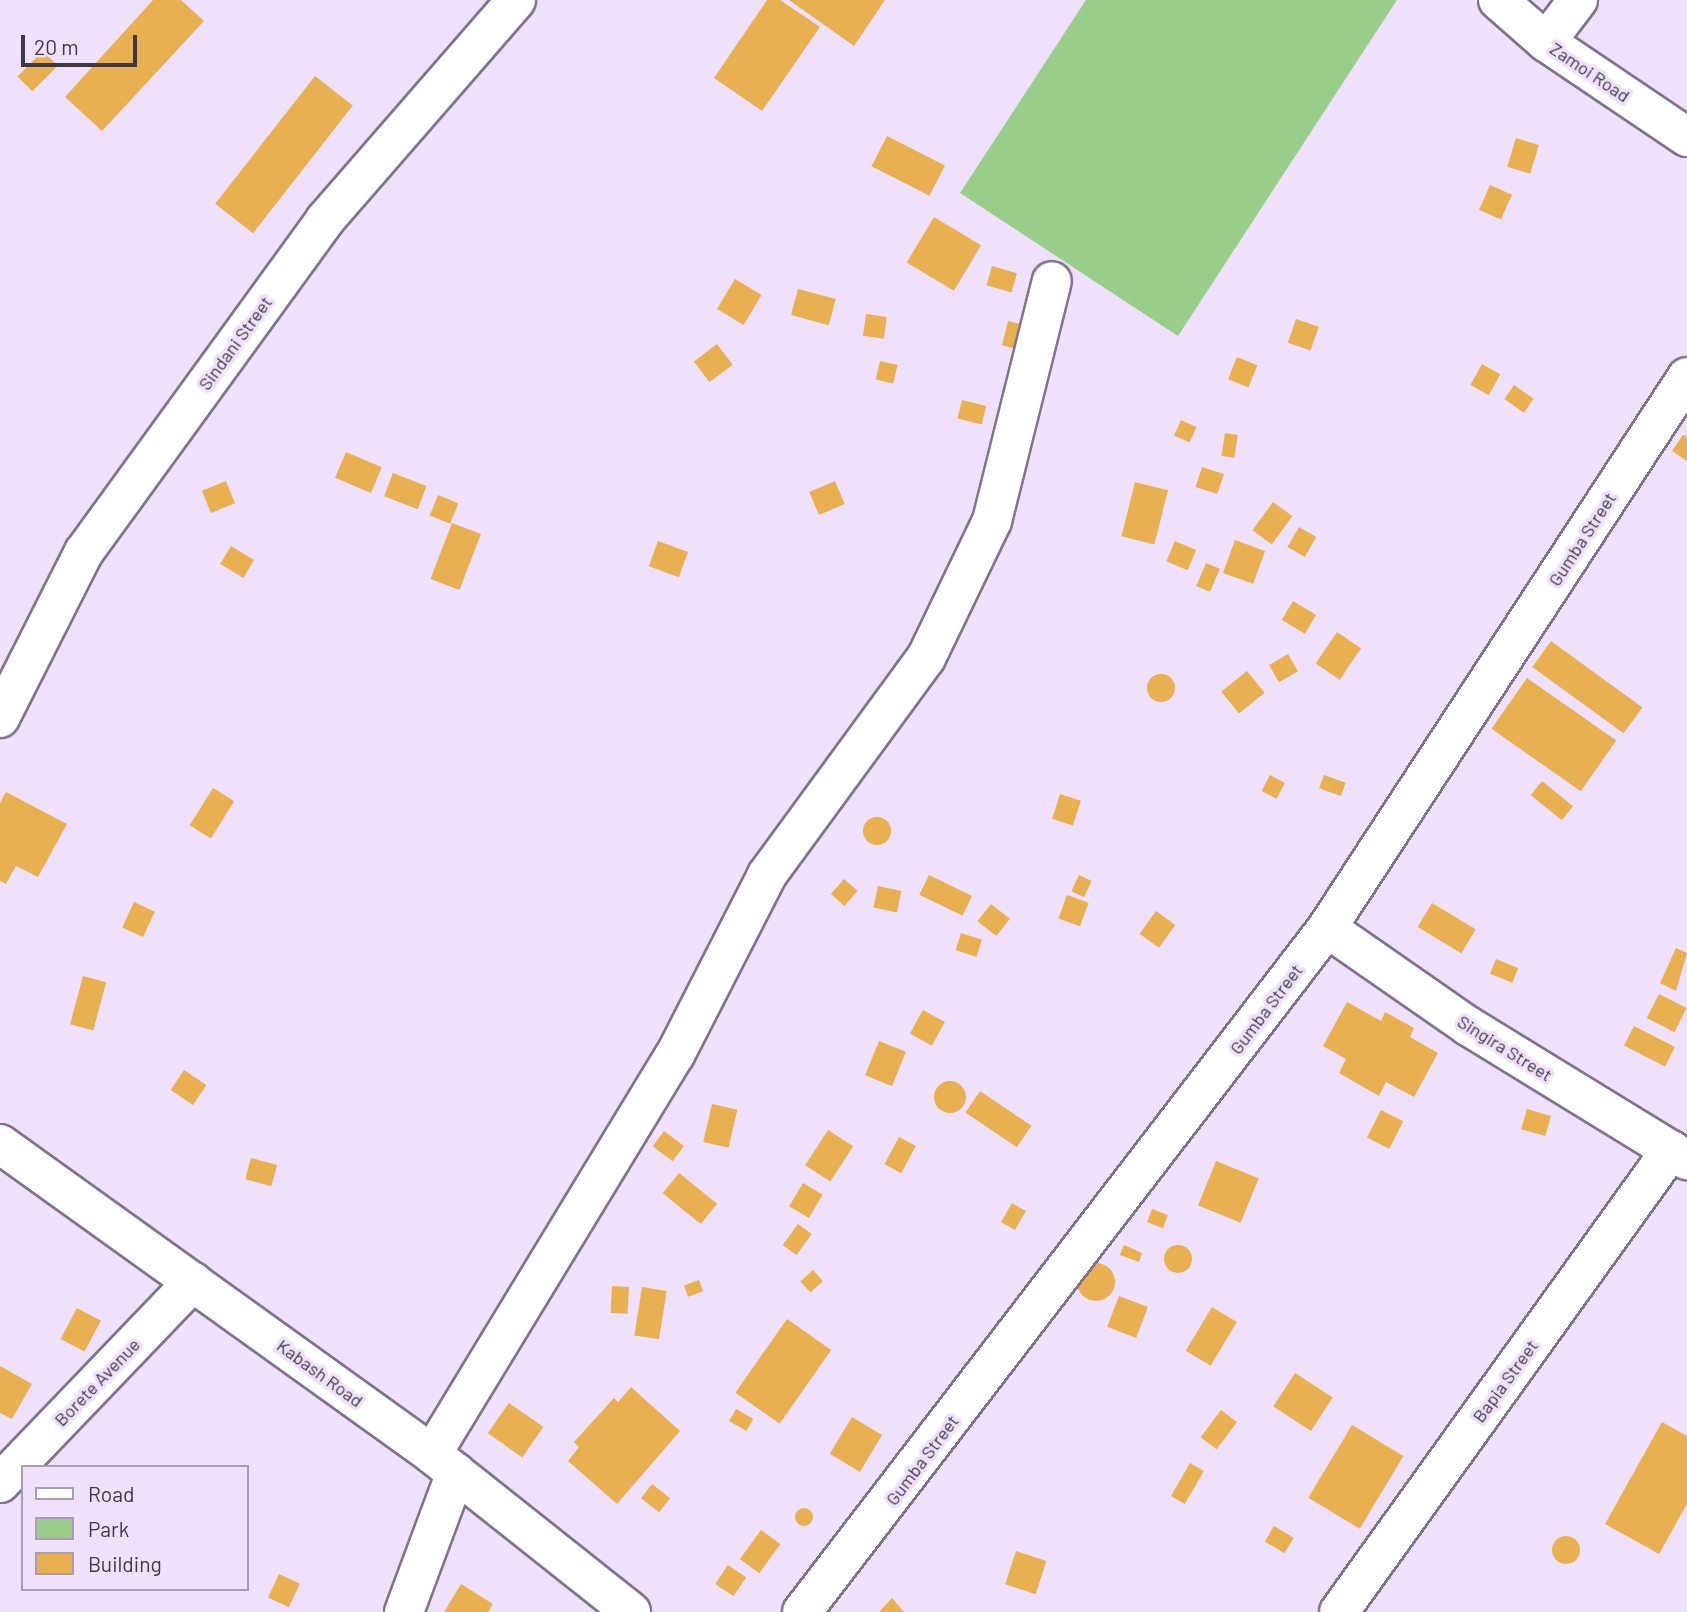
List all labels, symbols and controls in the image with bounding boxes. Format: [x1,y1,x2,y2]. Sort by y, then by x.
scale bar [24,21,140,65]
text: 20 m [34,34,79,59]
street label: Zamoi Road [1546,37,1634,107]
street label: Sindani Street [194,292,276,394]
street label: Gumba Street [1544,488,1620,590]
street label: Gumba Street [1225,960,1307,1058]
street label: Singira Street [1454,1010,1556,1086]
street label: Borete Avenue [50,1334,144,1430]
street label: Kabash Road [273,1335,367,1411]
street label: Bapia Street [1468,1335,1542,1427]
street label: Gumba Street [881,1411,963,1509]
legend [21,1465,248,1591]
text: Road [88,1481,134,1506]
text: Park [88,1516,129,1541]
text: Building [88,1551,162,1576]

